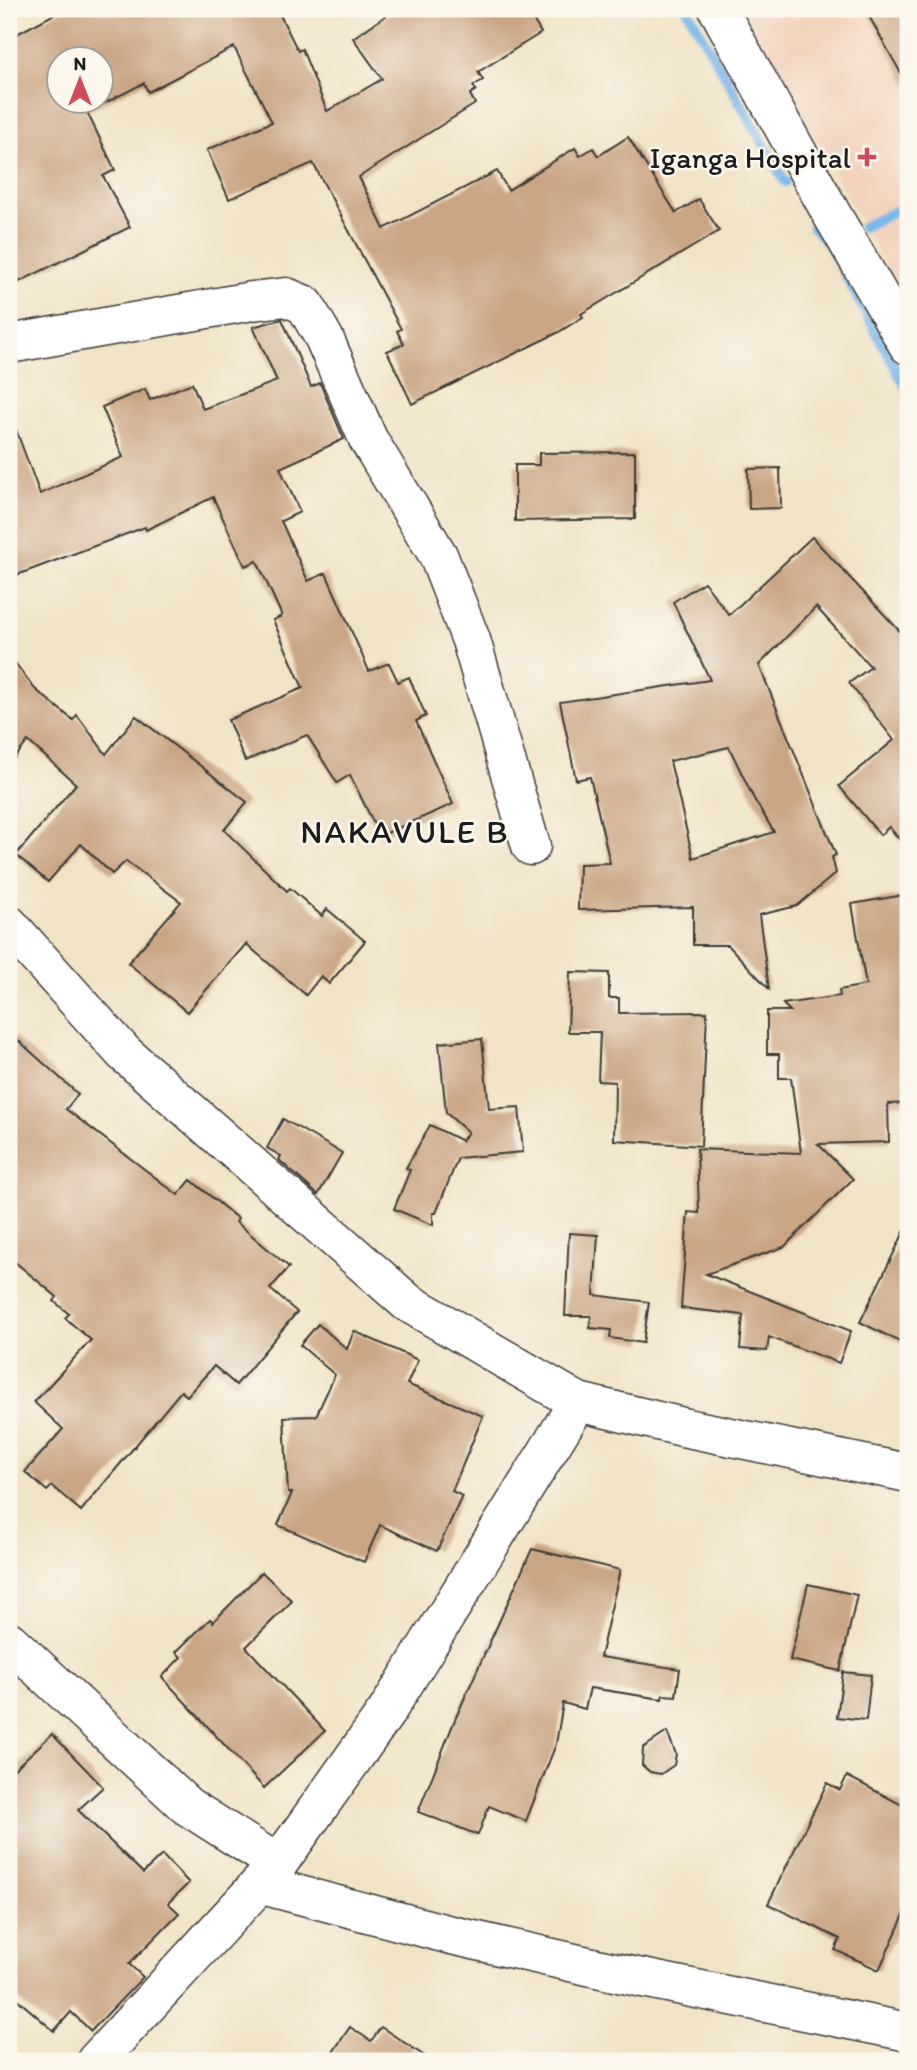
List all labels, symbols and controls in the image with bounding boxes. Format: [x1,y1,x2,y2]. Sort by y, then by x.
north arrow [46,46,116,116]
text: N [74,52,86,75]
place label: Iganga Hospital [650,139,852,176]
marker: Iganga Hospital [857,147,877,167]
district label: NAKAVULE B [300,812,510,851]

